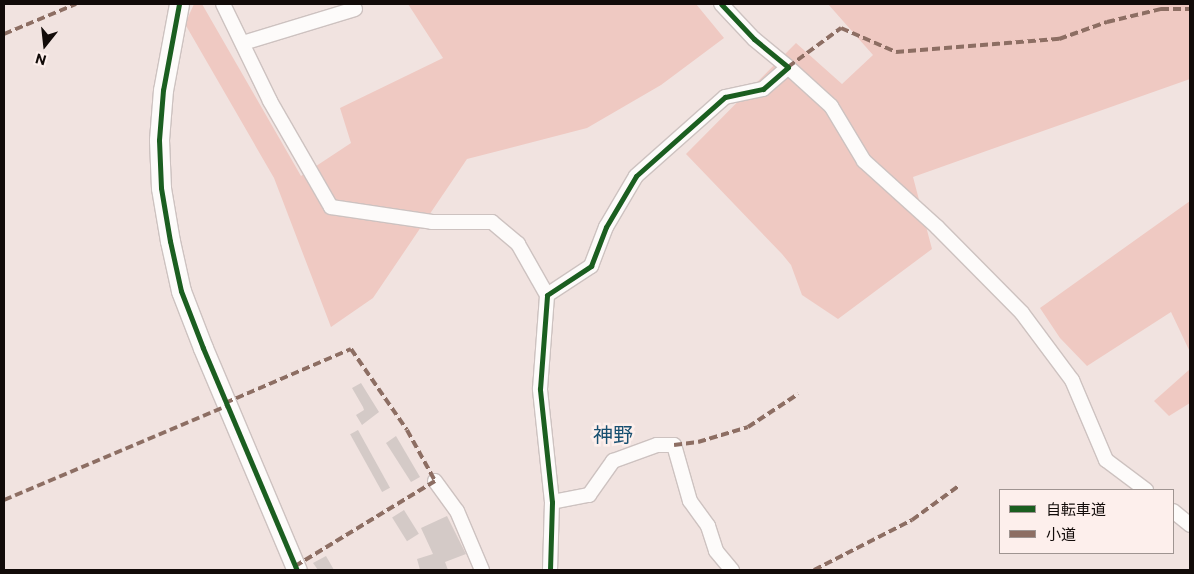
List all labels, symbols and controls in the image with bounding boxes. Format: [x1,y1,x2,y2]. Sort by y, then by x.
north arrow [20,20,70,70]
text: N [33,50,48,70]
district label: 神野 [593,422,633,446]
legend [999,489,1174,554]
text: 自転車道 [1046,500,1106,518]
text: 小道 [1046,525,1076,543]

